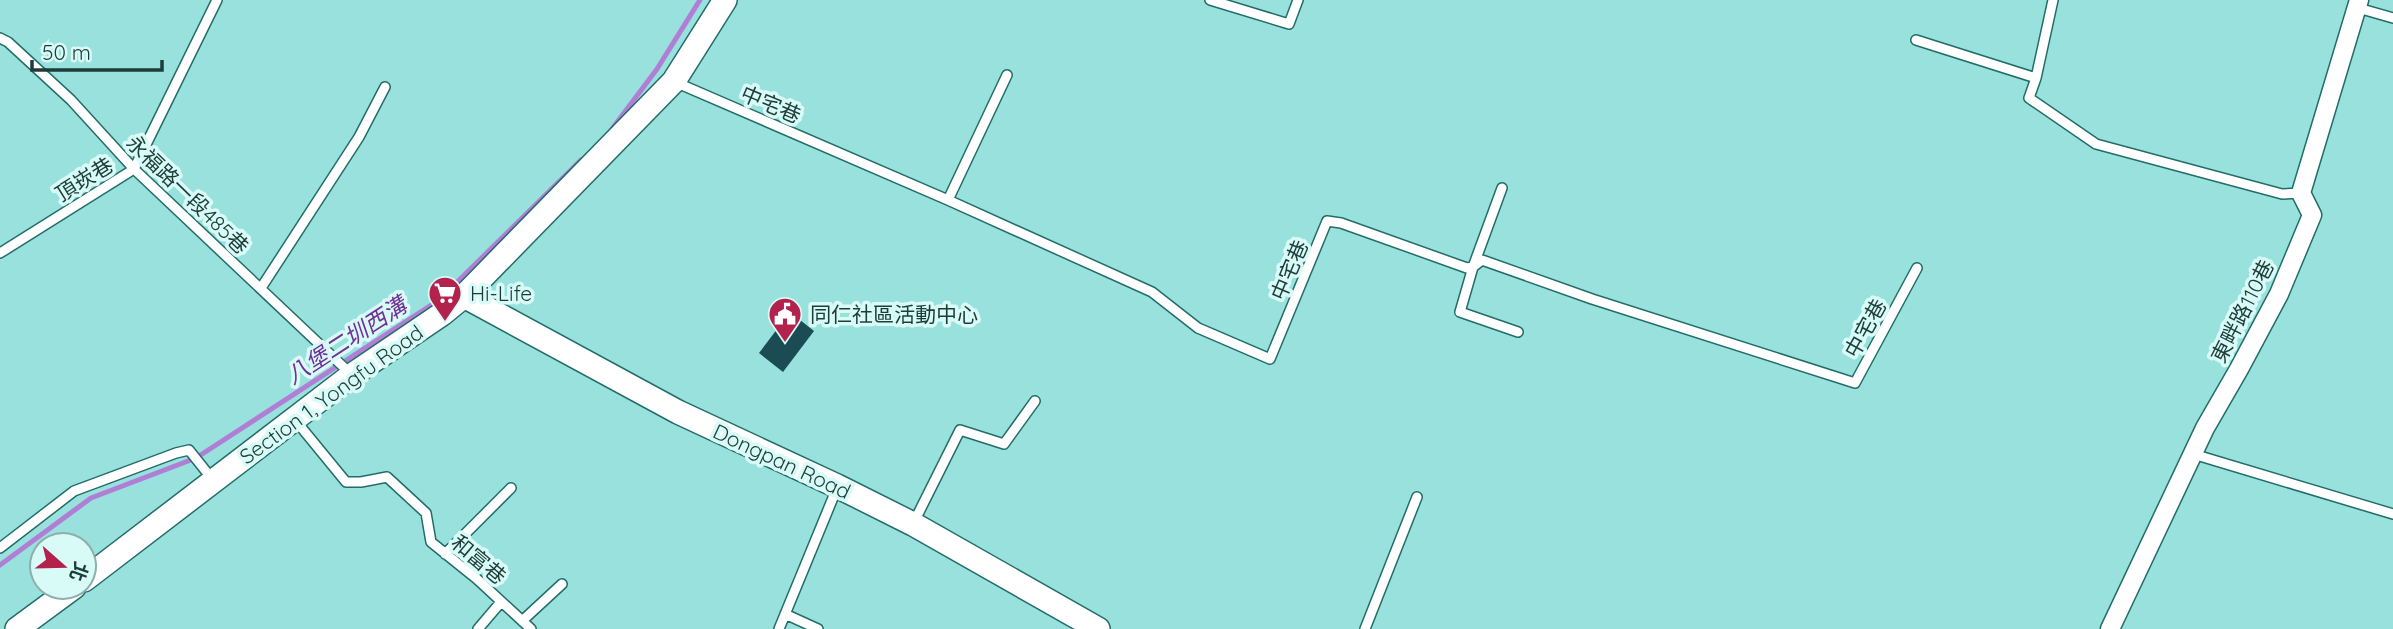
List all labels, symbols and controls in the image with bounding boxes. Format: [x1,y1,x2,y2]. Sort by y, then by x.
scale bar [32,28,161,72]
text: 50 m [42,39,91,65]
street label: 中宅巷 [737,80,805,128]
street label: 永福路一段485巷 [121,129,255,259]
street label: 頂崁巷 [50,151,118,207]
street label: 中宅巷 [1265,236,1313,304]
street label: 東畔路110巷 [2205,255,2279,367]
supermarket icon: Hi-Life [426,274,464,323]
place label: Hi-Life [470,280,532,306]
water label: 八堡二圳西溝 [280,289,414,390]
street label: 中宅巷 [1838,294,1892,362]
public building icon: 同仁社區活動中心 [766,295,804,344]
place label: 同仁社區活動中心 [810,301,978,327]
street label: Section 1, Yongfu Road [234,319,428,469]
street label: Dongpan Road [709,418,855,504]
street label: 和富巷 [447,529,511,589]
north arrow [28,531,98,601]
text: 北 [64,559,94,585]

